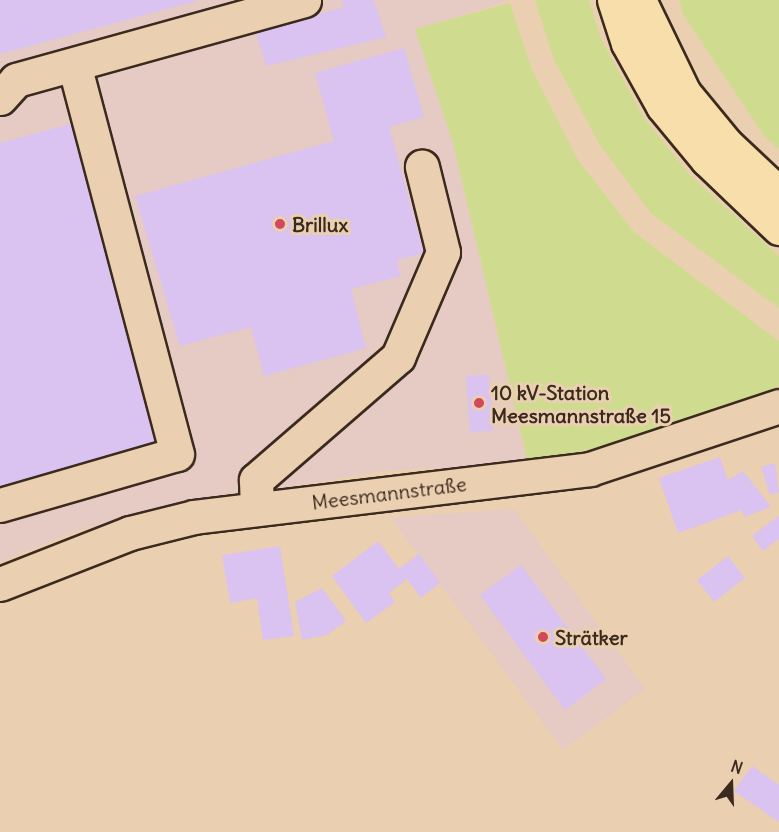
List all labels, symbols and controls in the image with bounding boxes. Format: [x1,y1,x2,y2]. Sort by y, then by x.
place label: Brillux [292,212,348,236]
marker: Brillux [273,217,287,231]
place label: 10 kV-Station Meesmannstraße 15 [491,380,671,427]
marker: 10 kV-Station Meesmannstraße 15 [472,396,486,410]
street label: Meesmannstraße [310,472,468,514]
place label: Strätker [555,625,628,649]
marker: Strätker [536,630,550,644]
north arrow [701,754,761,814]
text: N [728,756,745,778]

